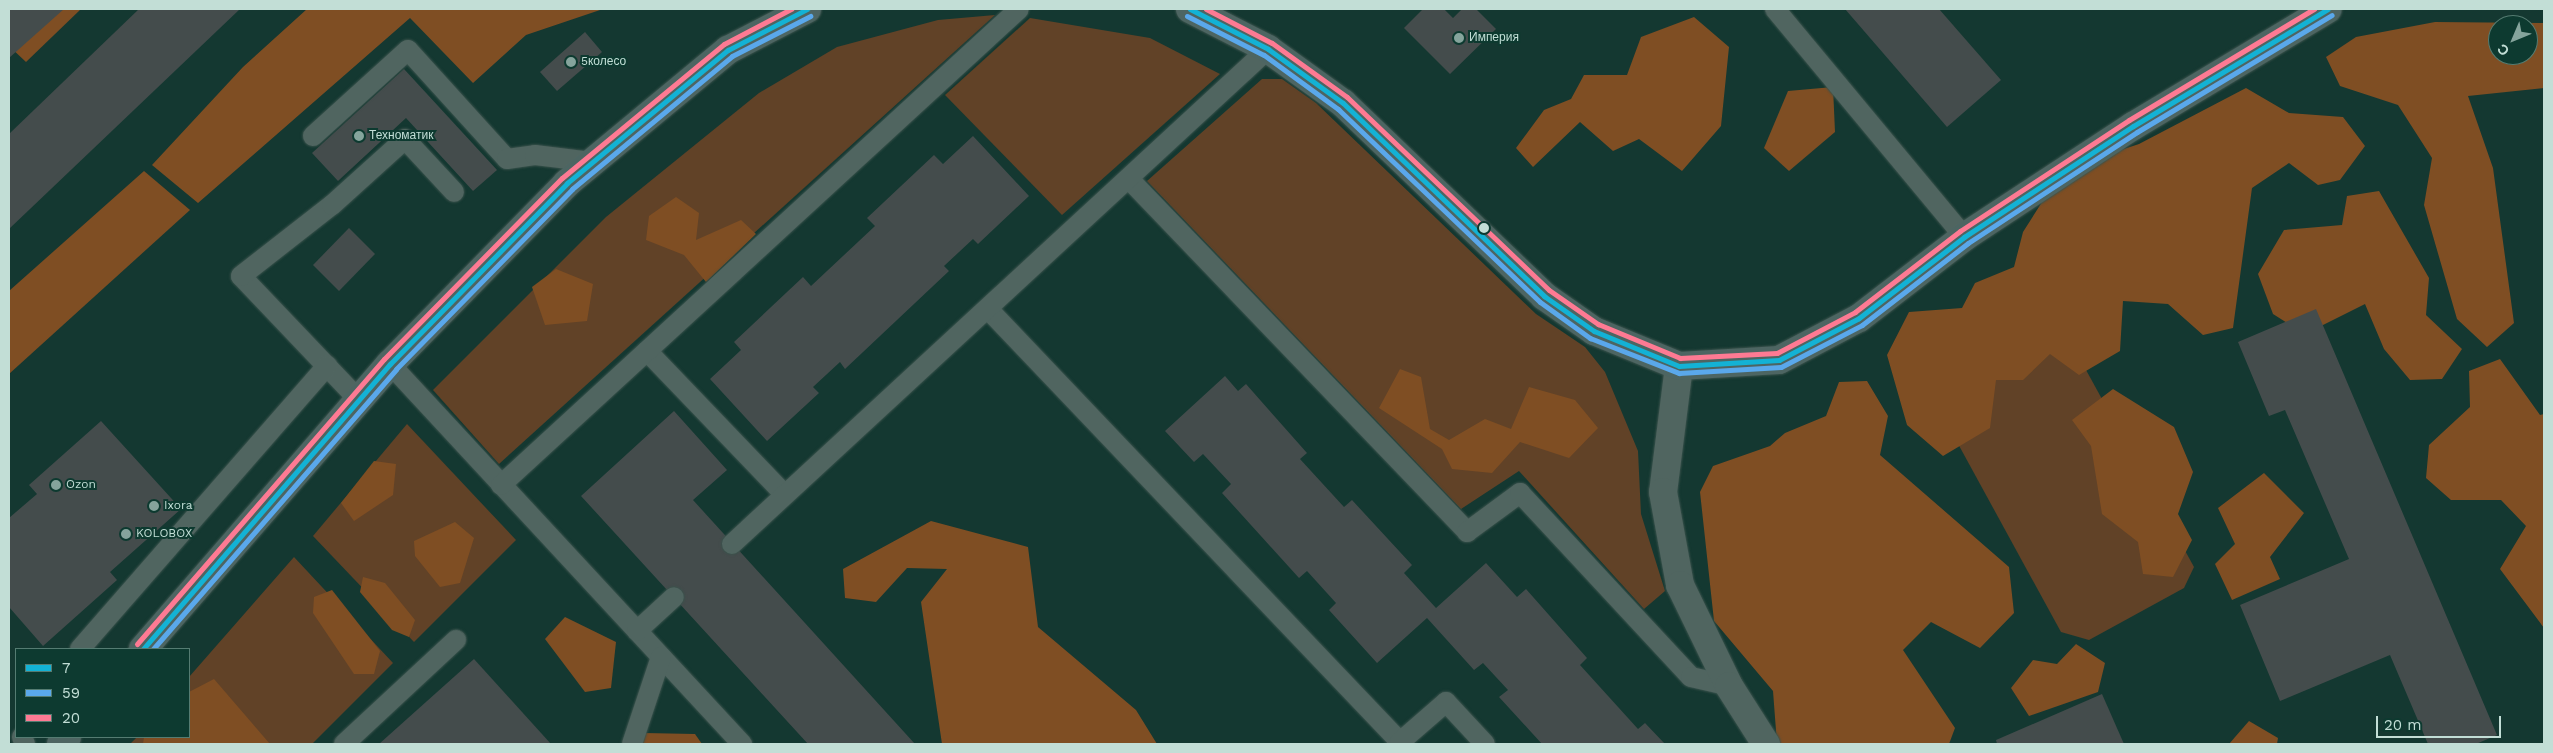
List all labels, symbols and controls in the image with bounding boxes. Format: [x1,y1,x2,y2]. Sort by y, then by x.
north arrow [2488,15,2538,65]
place label: Империя [1469,31,1519,45]
marker: Империя [1453,32,1465,44]
text: С [2494,41,2512,59]
place label: 5колесо [581,55,626,69]
marker: 5колесо [565,56,577,68]
place label: Техноматик [369,129,433,143]
marker: Техноматик [353,130,365,142]
unlabelled marker [1479,223,1489,233]
place label: Ozon [66,478,96,492]
marker: Ozon [50,479,62,491]
place label: Ixora [164,499,192,513]
marker: Ixora [148,500,160,512]
place label: KOLOBOX [136,527,192,541]
marker: KOLOBOX [120,528,132,540]
legend [15,648,190,738]
text: 7 [62,659,70,677]
text: 59 [62,684,80,702]
scale bar [2378,706,2503,738]
text: 20 [62,709,80,727]
text: 20 m [2384,716,2422,734]

